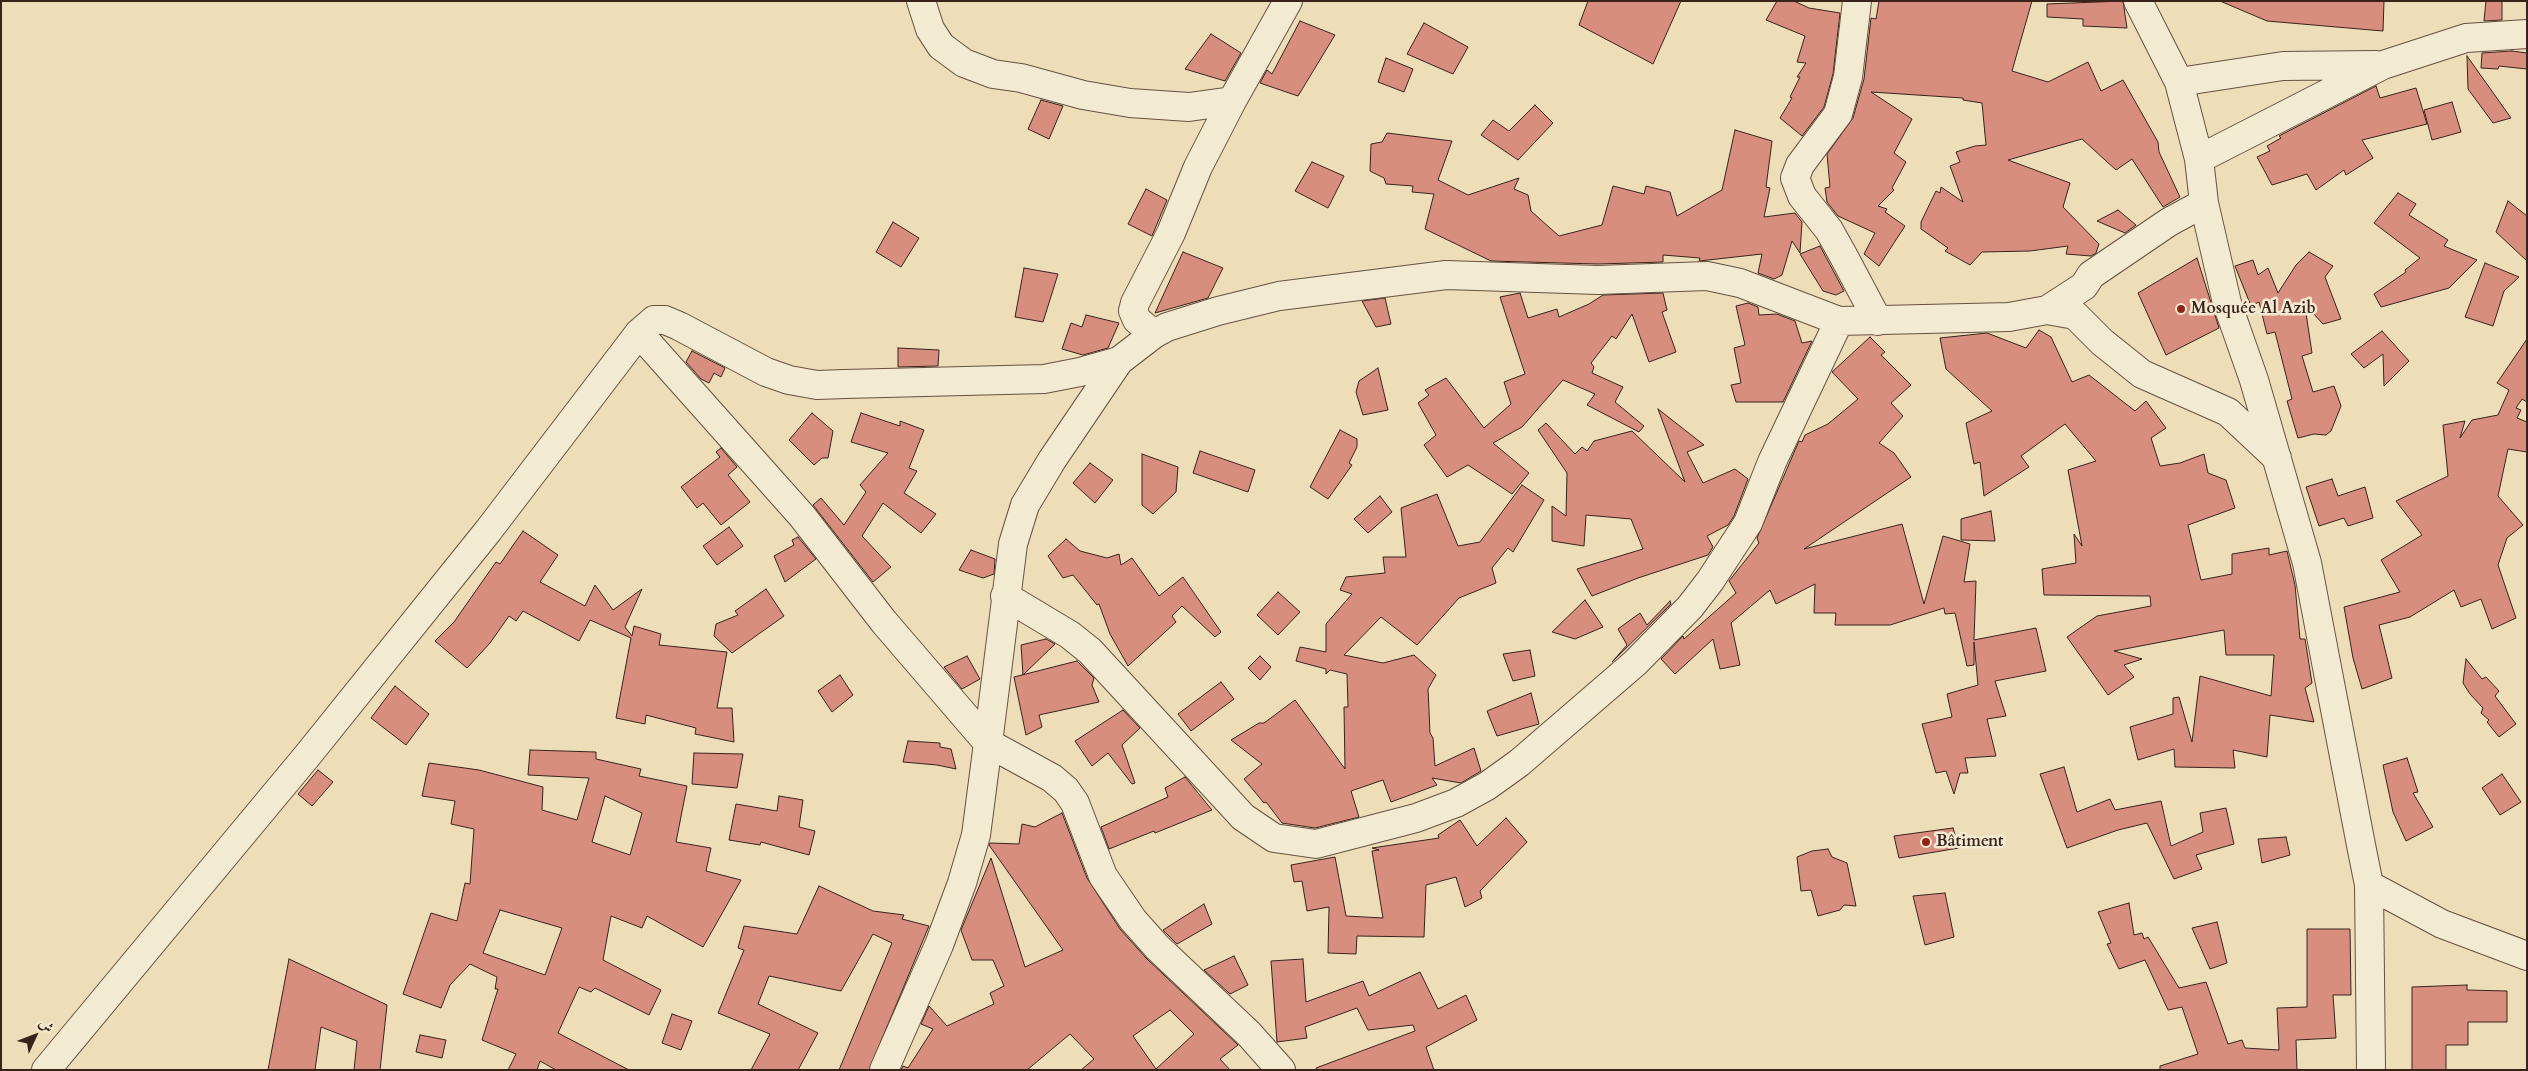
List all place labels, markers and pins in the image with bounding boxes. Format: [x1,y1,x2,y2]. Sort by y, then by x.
place label: Mosquée Al Azib [2191,299,2316,319]
marker: Mosquée Al Azib [2175,303,2187,315]
place label: Bâtiment [1936,832,2003,852]
marker: Bâtiment [1920,836,1932,848]

